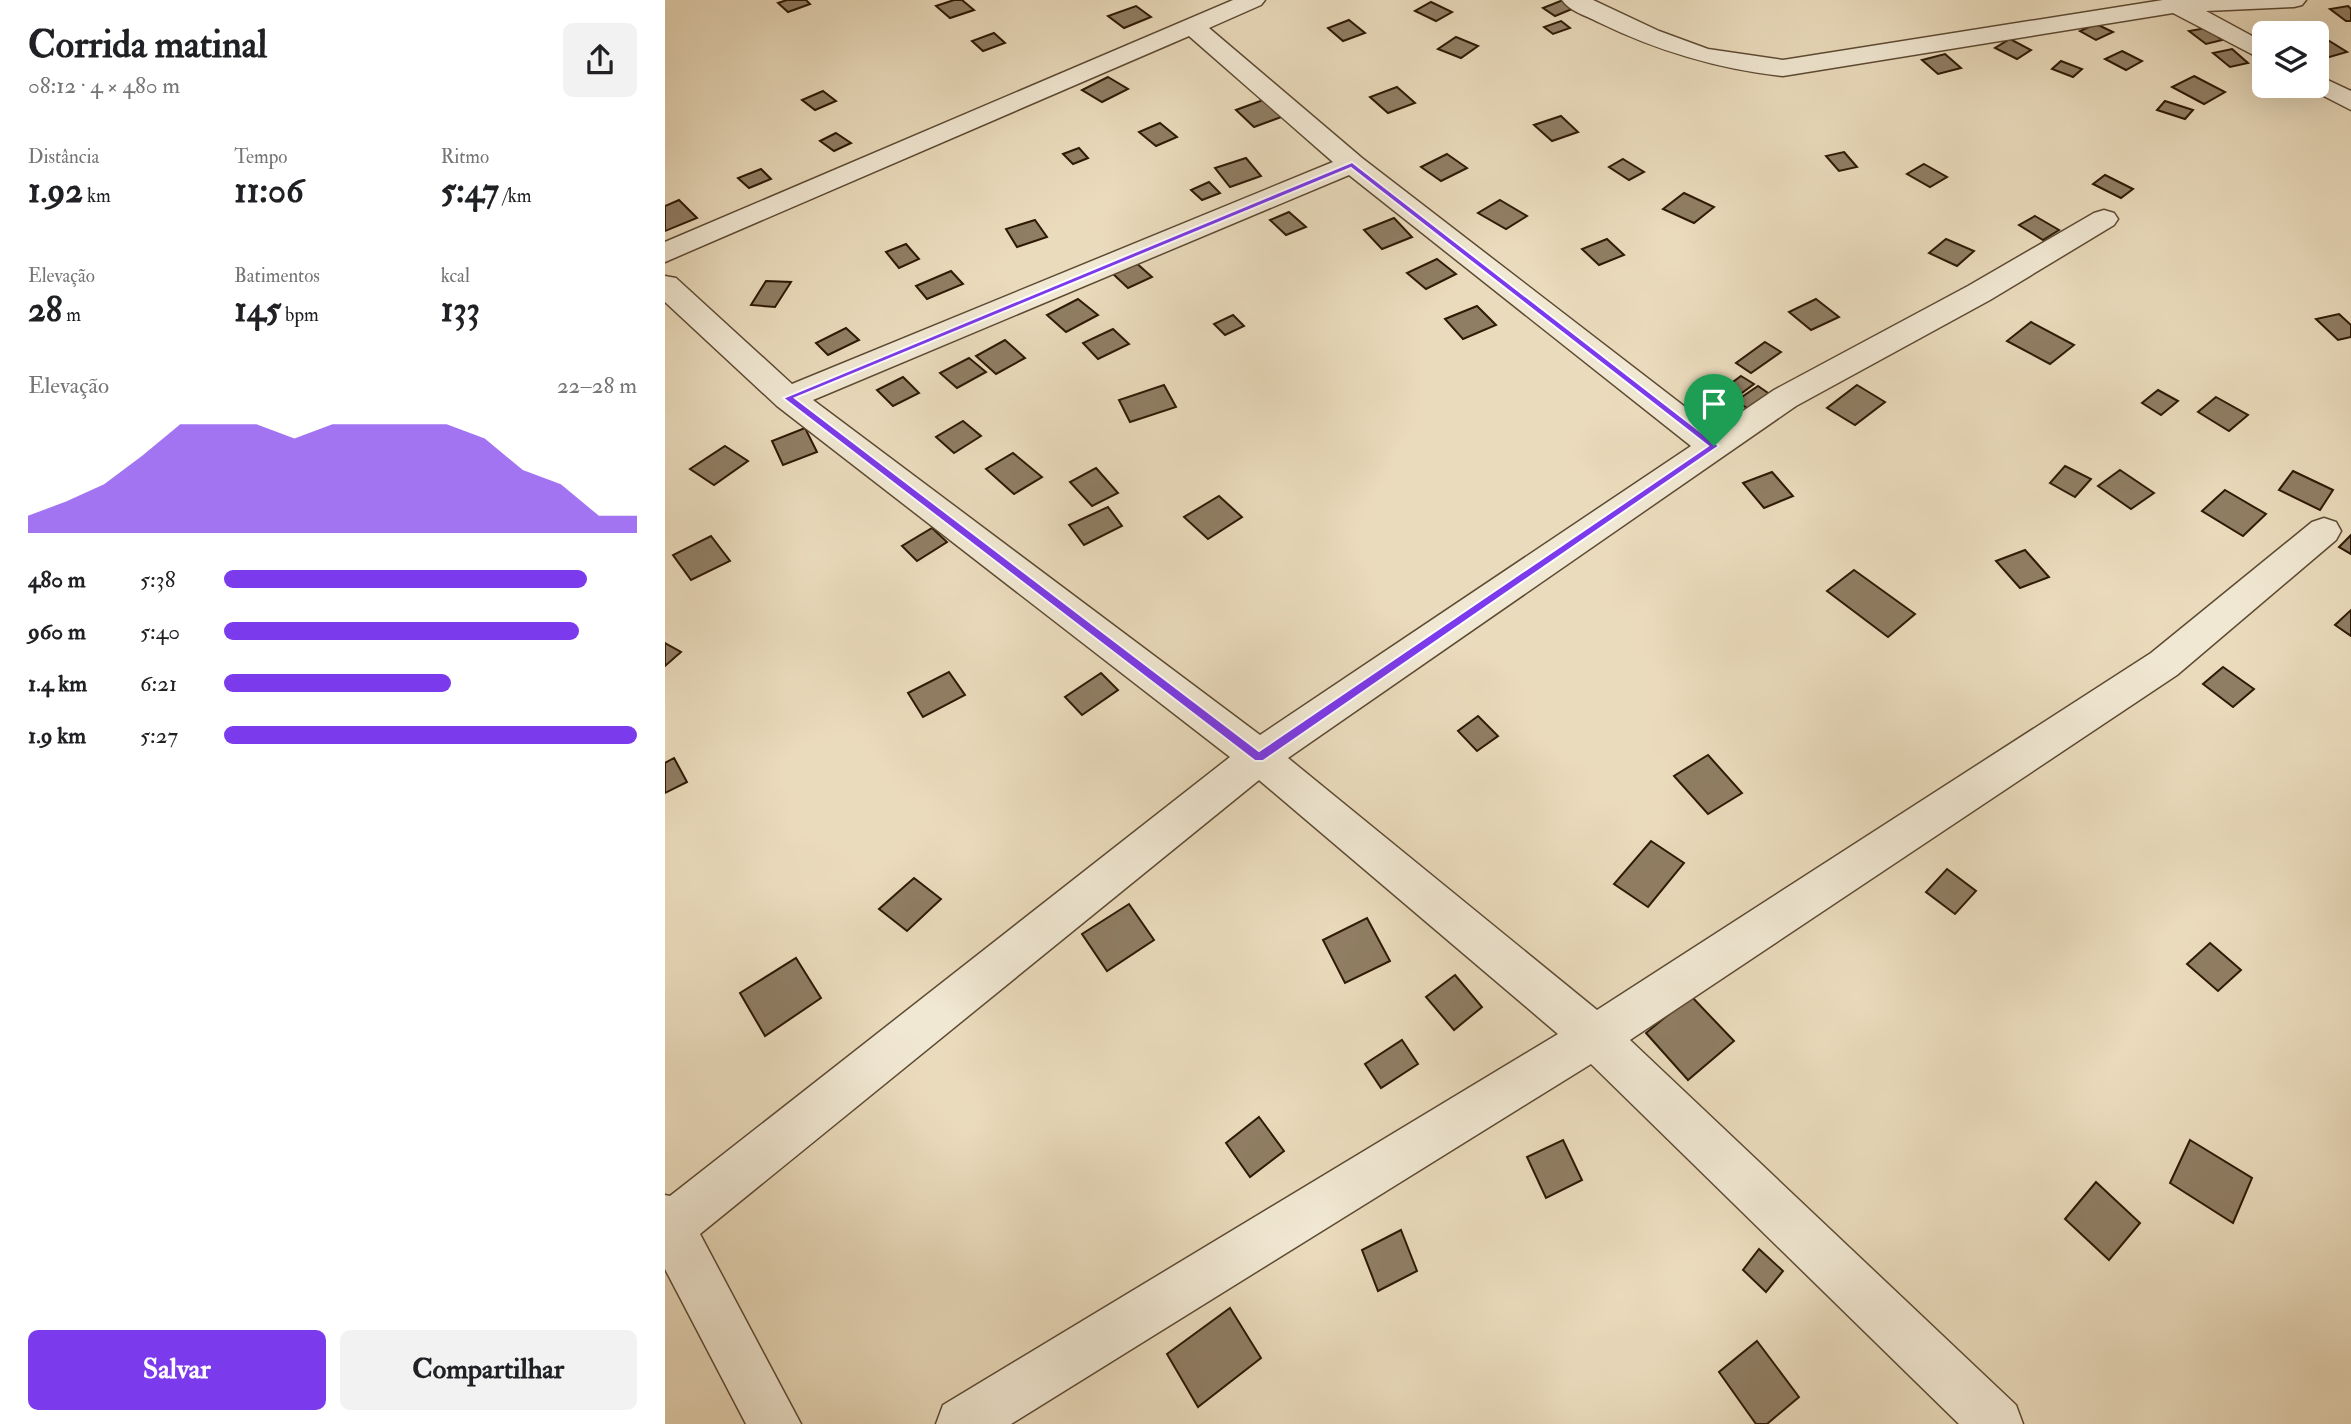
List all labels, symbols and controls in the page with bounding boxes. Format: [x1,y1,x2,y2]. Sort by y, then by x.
text: Corrida matinal [28,21,267,69]
map controls [2252,21,2329,98]
button: layers [2252,21,2329,98]
button: share [563,23,637,97]
text: 08:12 · 4 × 480 m [28,71,180,100]
text: Distância [28,145,99,169]
text: Tempo [234,145,287,169]
text: Ritmo [441,145,489,169]
text: 1.92 [28,169,83,213]
text: 11:06 [234,169,304,213]
text: 5:47 [441,169,499,213]
text: km [83,184,111,208]
text: /km [499,184,532,208]
text: Elevação [28,264,95,288]
text: Batimentos [234,264,320,288]
text: kcal [441,264,470,288]
text: 28 [28,288,62,332]
text: 145 [234,288,281,332]
text: 133 [441,288,480,332]
text: m [62,303,81,327]
text: bpm [281,303,319,327]
text: Elevação [28,371,109,400]
text: 22–28 m [557,371,637,400]
pin [1684,374,1744,446]
icon: arrive [1695,385,1733,423]
text: 480 m [28,565,86,594]
text: 5:38 [140,565,175,594]
text: 960 m [28,617,86,646]
text: 5:40 [140,617,180,646]
text: 1.4 km [28,669,87,698]
text: 6:21 [140,669,177,698]
text: 1.9 km [28,721,86,750]
text: 5:27 [140,721,178,750]
button: Salvar [28,1330,326,1410]
button: Compartilhar [340,1330,637,1410]

